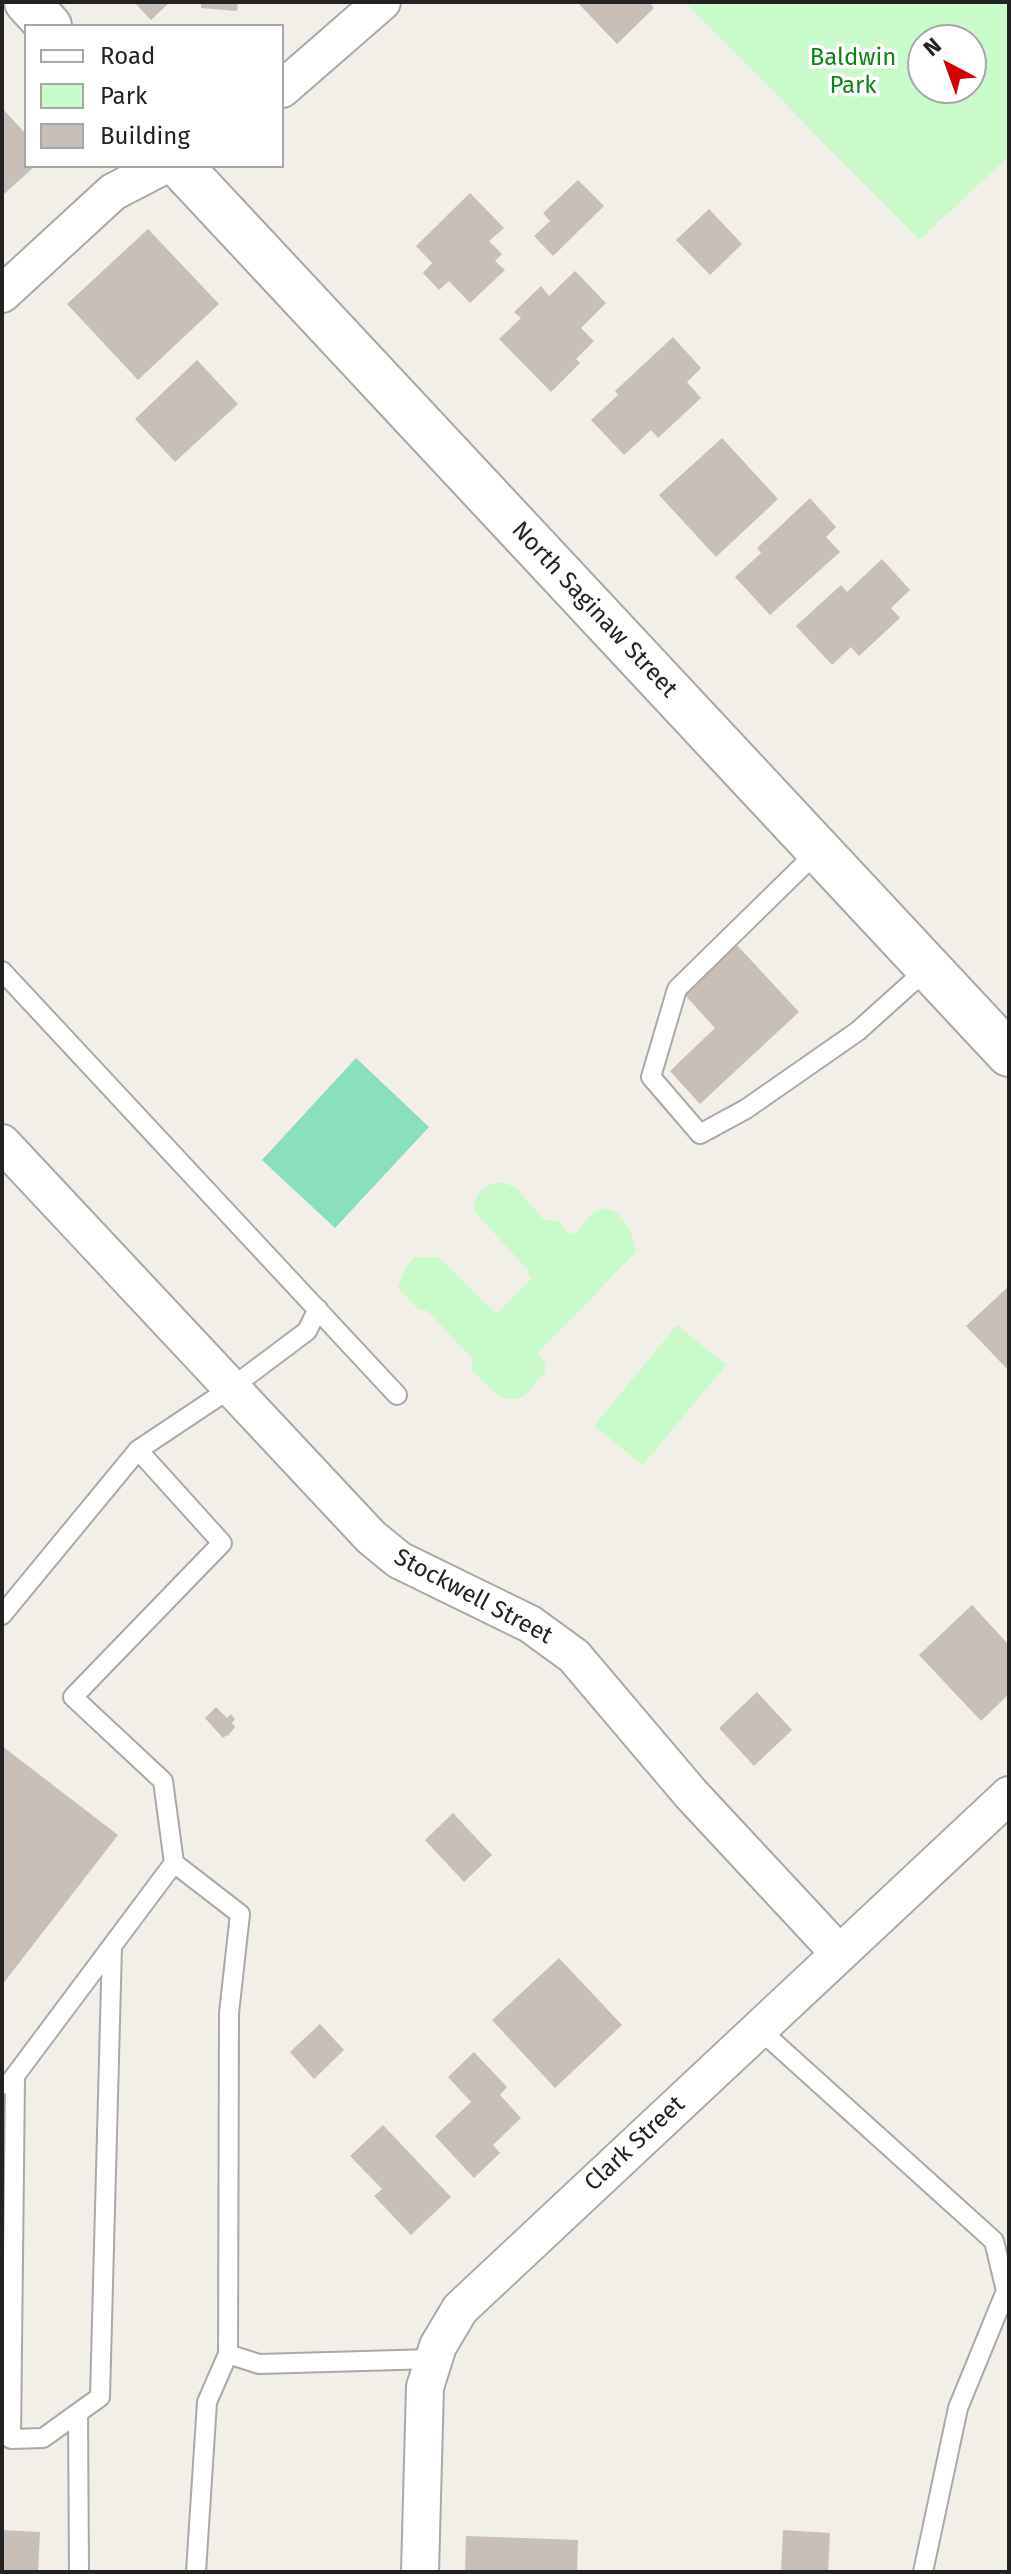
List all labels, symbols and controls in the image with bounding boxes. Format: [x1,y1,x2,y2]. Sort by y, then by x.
legend [24,24,284,168]
north arrow [907,24,987,104]
text: N [918,32,947,62]
text: Road [100,42,155,70]
park label: Baldwin Park [810,44,896,100]
text: Park [100,82,147,110]
text: Building [100,122,190,150]
street label: North Saginaw Street [505,516,683,704]
street label: Stockwell Street [389,1543,557,1651]
street label: Clark Street [579,2090,691,2198]

